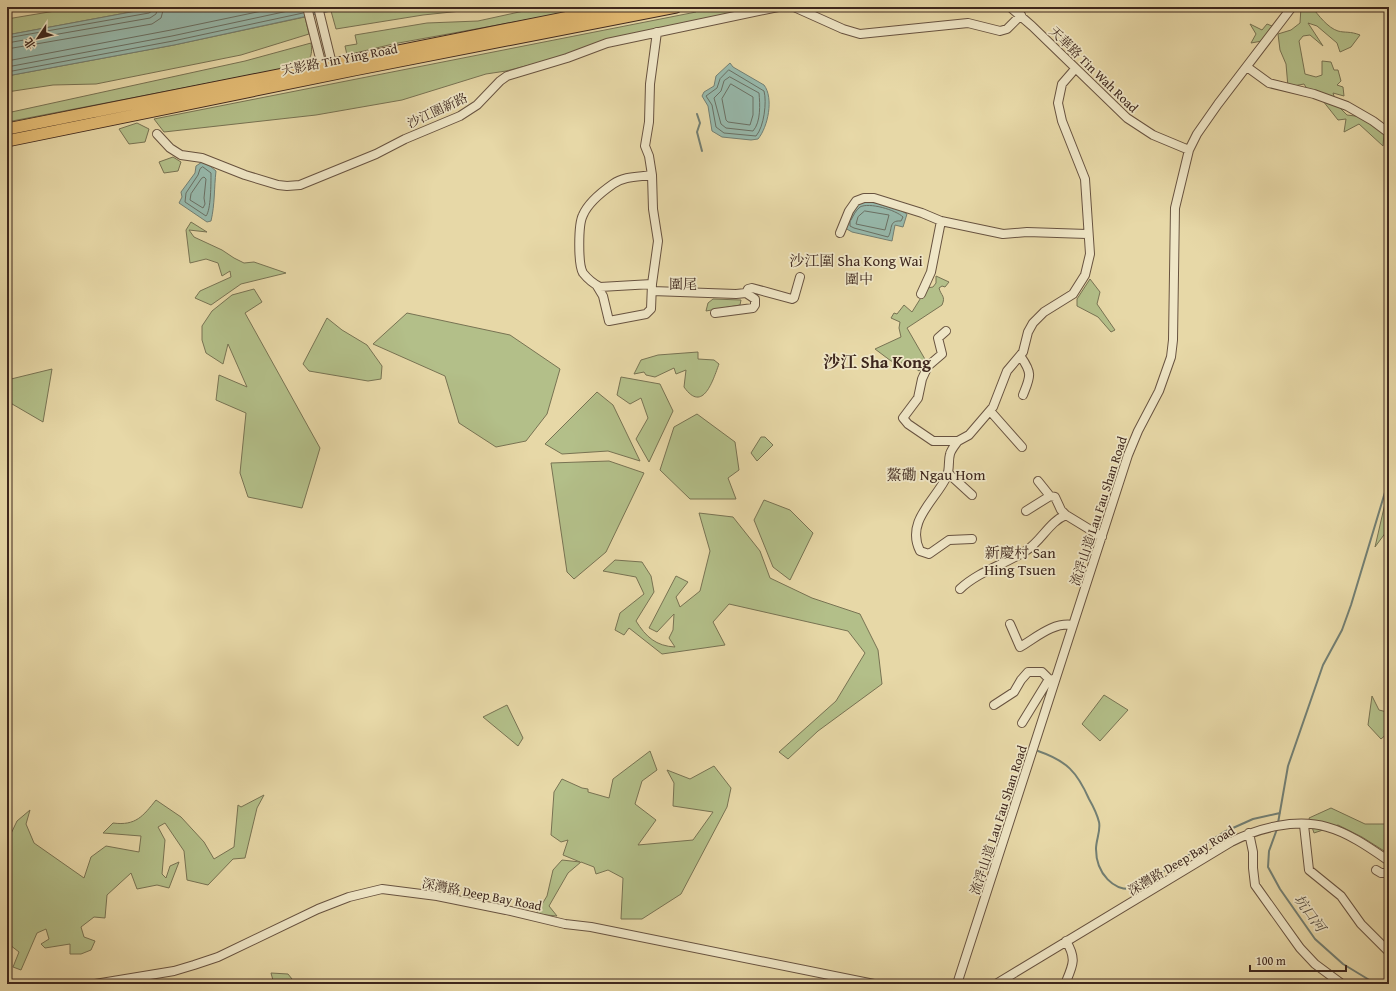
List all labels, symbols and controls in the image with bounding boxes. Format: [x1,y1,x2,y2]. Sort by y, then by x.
north arrow [18,18,58,58]
street label: 天華路 Tin Wah Road [1045,22,1142,117]
text: 北 [20,35,40,53]
street label: 天影路 Tin Ying Road [279,39,399,80]
street label: 沙江圍新路 [404,88,471,133]
district label: 沙江圍 Sha Kong Wai [789,250,923,271]
district label: 圍中 [845,269,873,289]
district label: 圍尾 [669,274,697,294]
district label: 沙江 Sha Kong [823,349,931,374]
street label: 流浮山道 Lau Fau Shan Road [1065,434,1132,588]
district label: 鰲磡 Ngau Hom [887,464,986,485]
district label: 新慶村 San Hing Tsuen [984,542,1056,580]
street label: 流浮山道 Lau Fau Shan Road [965,743,1032,897]
street label: 深灣路 Deep Bay Road [1124,821,1238,900]
street label: 深灣路 Deep Bay Road [420,874,544,915]
water label: 坑口河 [1290,890,1332,938]
scale bar [1250,947,1346,973]
text: 100 m [1256,952,1286,969]

